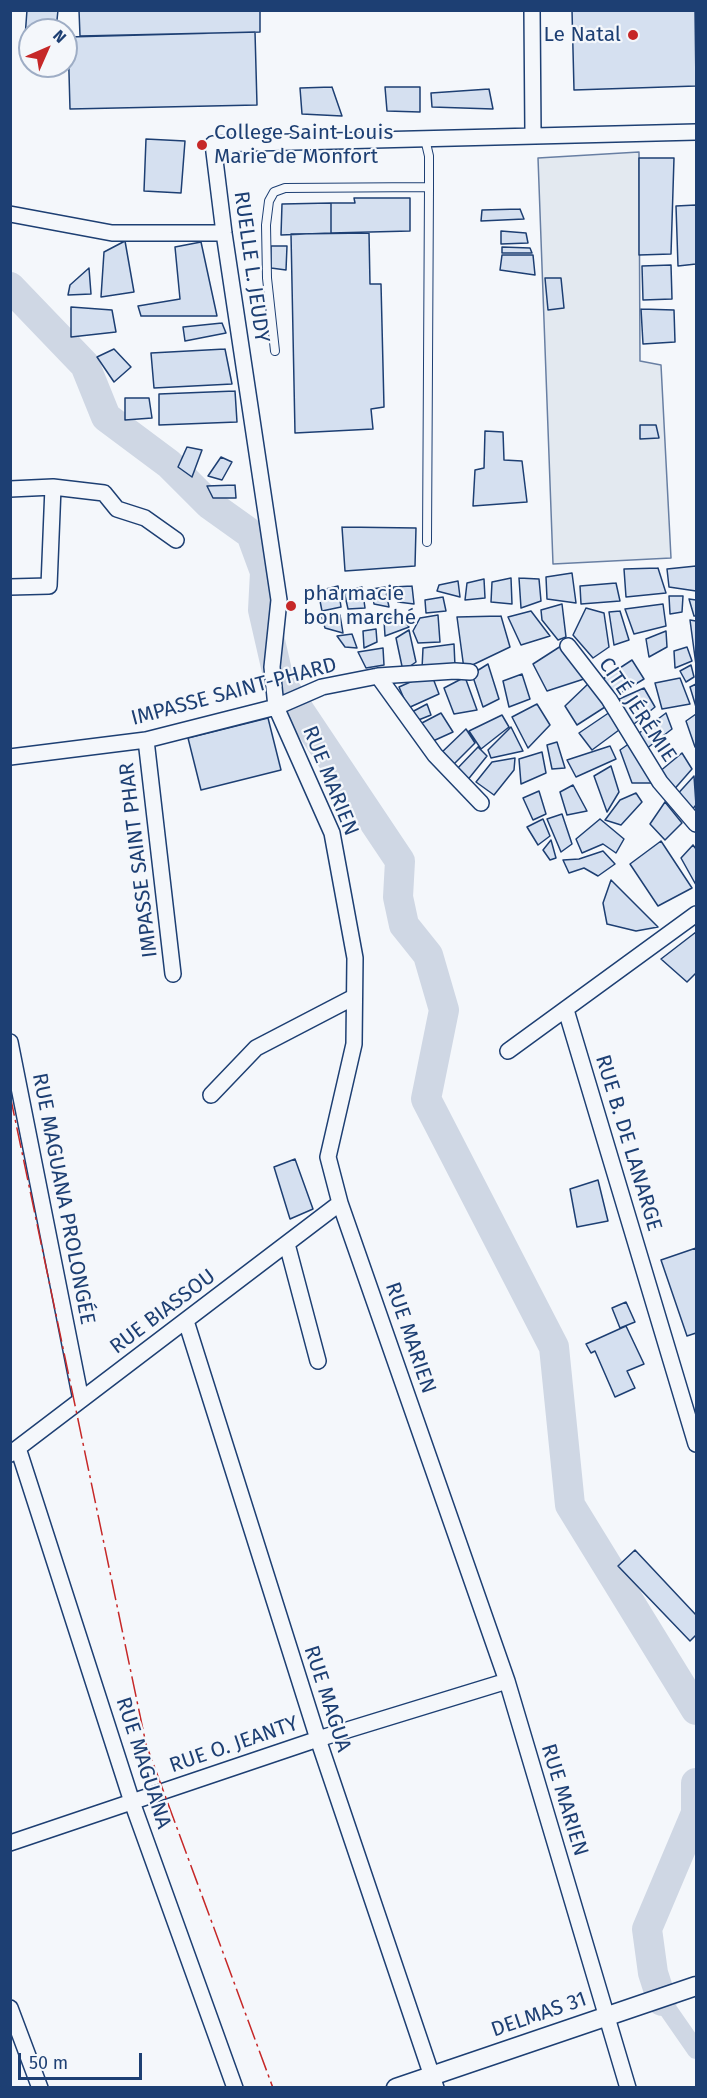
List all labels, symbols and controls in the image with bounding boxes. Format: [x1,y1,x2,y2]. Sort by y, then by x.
north arrow [18,18,78,78]
place label: Le Natal [543,22,621,48]
text: N [49,26,70,47]
marker: Le Natal [626,28,640,42]
place label: College Saint Louis Marie de Monfort [214,120,393,170]
marker: College Saint Louis Marie de Monfort [195,138,209,152]
street label: RUELLE L. JEUDY [228,190,274,344]
place label: pharmacie bon marché [303,581,416,631]
marker: pharmacie bon marché [284,599,298,613]
street label: IMPASSE SAINT-PHARD [128,652,340,732]
street label: CITÉ JÉRÉMIE [593,653,681,767]
street label: RUE MARIEN [297,722,363,840]
street label: IMPASSE SAINT PHAR [115,761,163,959]
street label: RUE B. DE LANARGE [589,1052,667,1234]
street label: RUE MAGUANA PROLONGÉE [26,1071,100,1327]
street label: RUE BIASSOU [105,1264,221,1360]
street label: RUE MARIEN [379,1279,441,1397]
street label: RUE MAGUA [298,1643,356,1755]
street label: RUE MAGUANA [110,1694,176,1832]
street label: RUE O. JEANTY [166,1711,302,1779]
street label: RUE MARIEN [535,1741,593,1859]
street label: DELMAS 31 [488,1987,590,2043]
scale bar [21,2041,146,2079]
text: 50 m [29,2052,68,2074]

